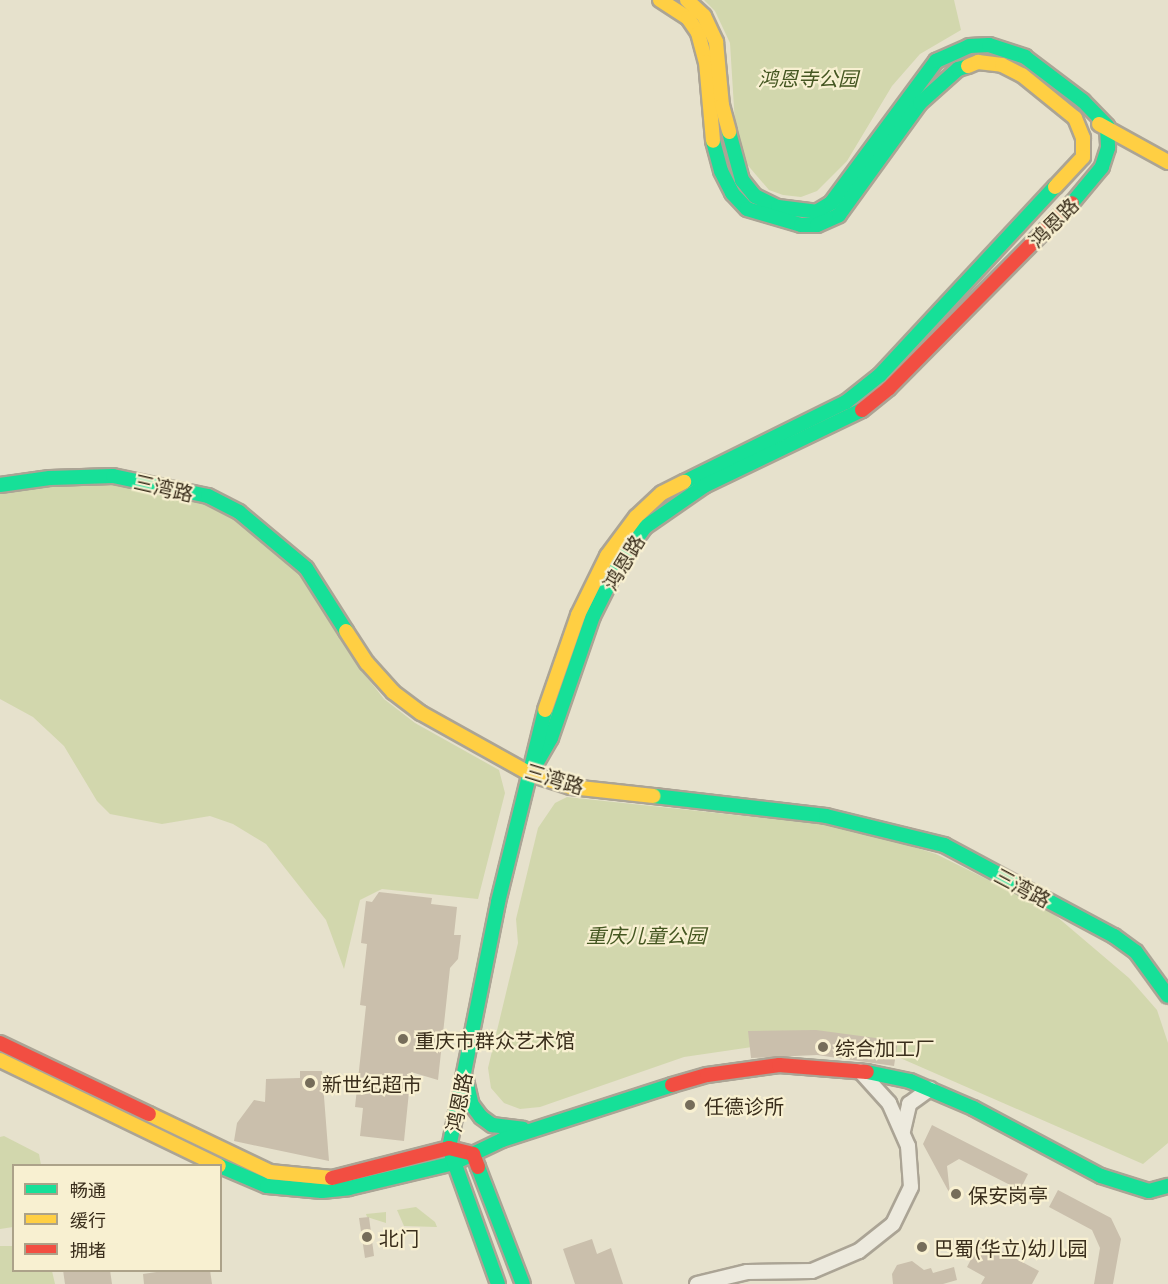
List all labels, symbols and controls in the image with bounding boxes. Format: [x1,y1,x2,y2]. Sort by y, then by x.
park label: 鸿恩寺公园 [758,65,858,89]
street label: 鸿恩路 [1023,192,1083,252]
street label: 三湾路 [132,469,196,505]
street label: 鸿恩路 [597,530,649,594]
street label: 三湾路 [523,758,587,798]
street label: 三湾路 [991,862,1055,912]
park label: 重庆儿童公园 [586,922,706,946]
place label: 重庆市群众艺术馆 [415,1027,575,1051]
marker: 重庆市群众艺术馆 [396,1032,410,1046]
place label: 综合加工厂 [835,1035,935,1059]
marker: 综合加工厂 [816,1040,830,1054]
street label: 鸿恩路 [440,1070,476,1134]
place label: 新世纪超市 [322,1071,422,1095]
marker: 新世纪超市 [303,1076,317,1090]
place label: 任德诊所 [704,1093,784,1117]
marker: 任德诊所 [681,1096,699,1114]
legend [12,1164,222,1272]
text: 畅通 [70,1176,106,1202]
place label: 保安岗亭 [968,1182,1048,1206]
marker: 保安岗亭 [949,1187,963,1201]
text: 缓行 [70,1206,106,1232]
place label: 北门 [379,1225,419,1249]
marker: 北门 [360,1230,374,1244]
place label: 巴蜀(华立)幼儿园 [934,1235,1088,1259]
text: 拥堵 [70,1236,106,1262]
marker: 巴蜀(华立)幼儿园 [915,1240,929,1254]

